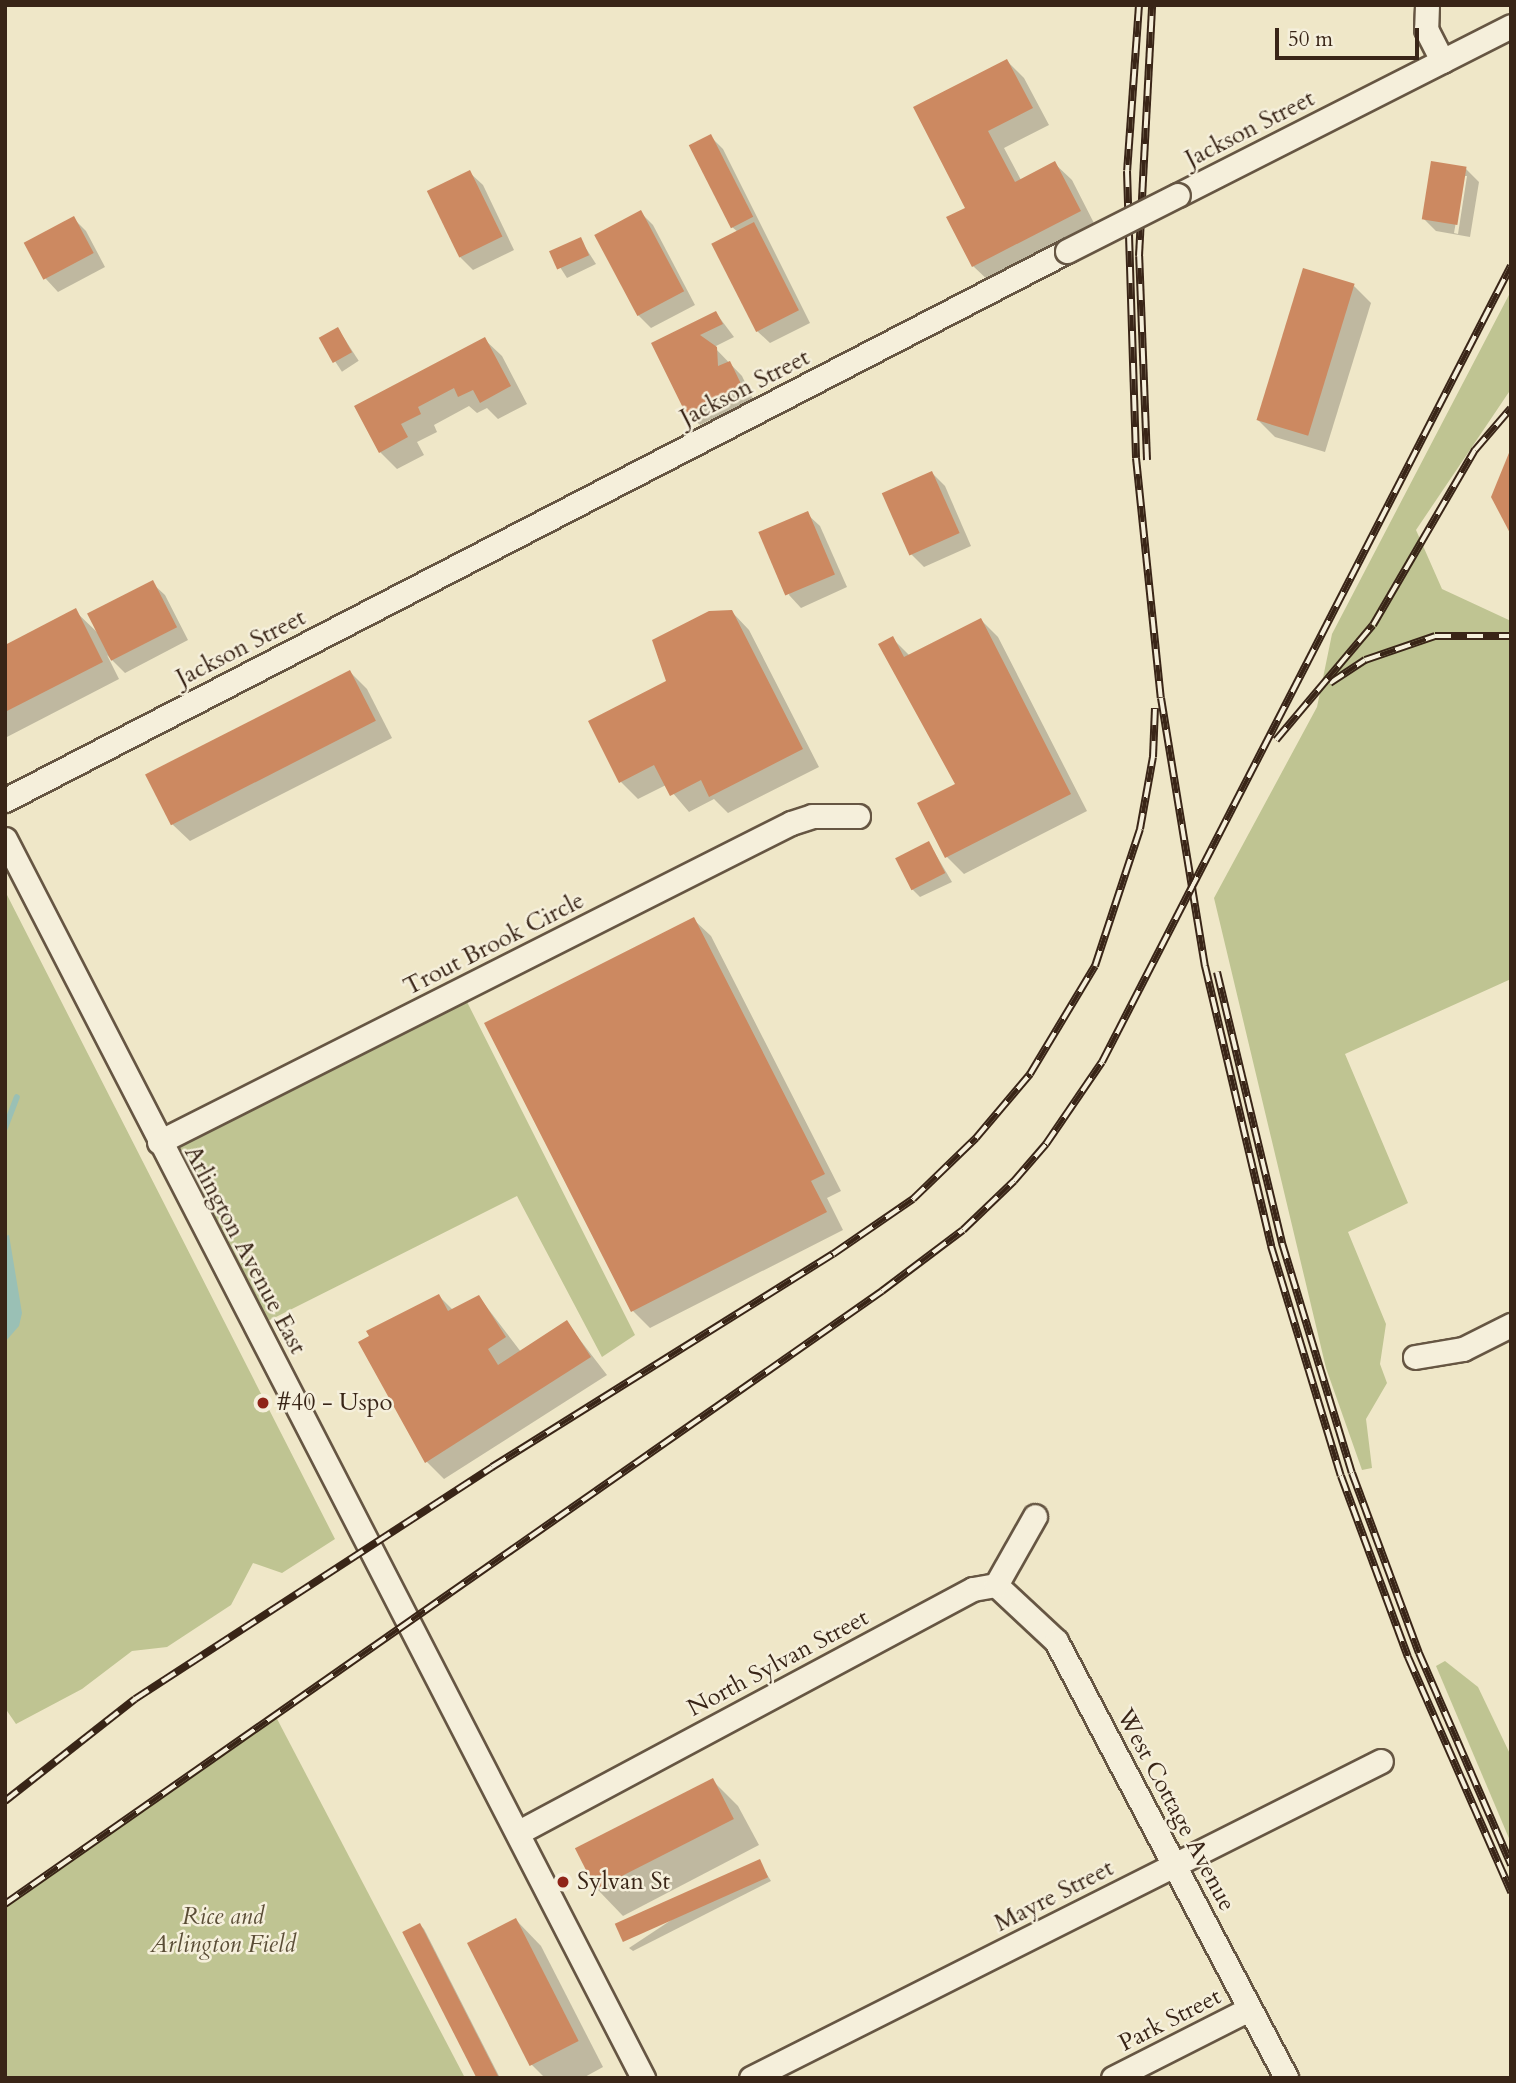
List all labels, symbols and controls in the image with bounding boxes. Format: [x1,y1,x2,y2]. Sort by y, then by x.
scale bar [1278,14,1422,58]
text: 50 m [1288,25,1333,54]
street label: Jackson Street [1181,84,1319,174]
street label: Jackson Street [676,343,814,433]
street label: Jackson Street [172,603,310,693]
street label: Trout Brook Circle [399,886,589,1002]
street label: Arlington Avenue East [178,1141,312,1359]
place label: #40 - Uspo [277,1389,392,1417]
marker: #40 - Uspo [255,1395,271,1411]
street label: North Sylvan Street [683,1603,873,1723]
street label: West Cottage Avenue [1110,1704,1242,1916]
street label: Mayre Street [990,1854,1118,1938]
place label: Sylvan St [577,1868,670,1896]
marker: Sylvan St [555,1874,571,1890]
park label: Rice and Arlington Field [150,1903,296,1959]
street label: Park Street [1114,1982,1226,2058]

